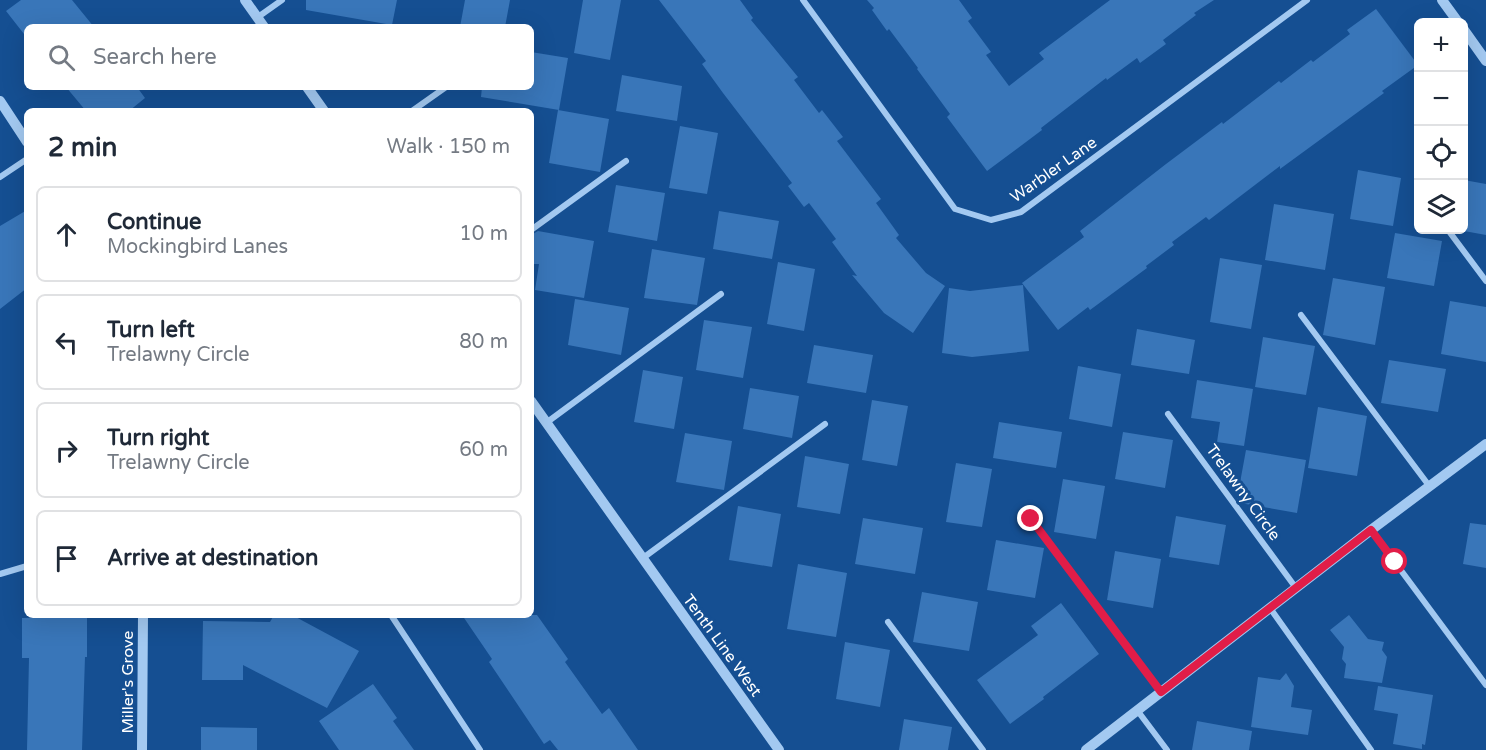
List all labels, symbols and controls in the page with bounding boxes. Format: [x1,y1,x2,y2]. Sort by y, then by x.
map controls [1414,18,1468,234]
button: + [1414,18,1468,72]
search box [24,24,534,90]
icon: search [45,41,78,74]
text: Search here [93,44,217,70]
button: − [1414,72,1468,126]
button: locate [1414,126,1468,180]
text: 2 min [48,132,117,163]
street label: Warbler Lane [1006,133,1101,207]
text: Walk · 150 m [387,135,510,159]
button: layers [1414,180,1468,234]
text: Continue [107,209,202,235]
icon: ahead [50,218,83,251]
text: 10 m [459,222,508,246]
text: Mockingbird Lanes [107,235,288,259]
text: Turn left [107,317,195,343]
icon: left [50,326,83,359]
text: 80 m [459,330,508,354]
text: Trelawny Circle [107,343,250,367]
text: Turn right [107,425,209,451]
icon: right [50,434,83,467]
text: 60 m [459,438,508,462]
street label: Trelawny Circle [1202,441,1285,545]
text: Trelawny Circle [107,451,250,475]
route end [1017,505,1043,531]
icon: arrive [50,542,83,575]
text: Arrive at destination [107,545,318,571]
route start [1381,548,1407,574]
street label: Tenth Line West [678,590,766,701]
street label: Miller's Grove [118,631,138,733]

